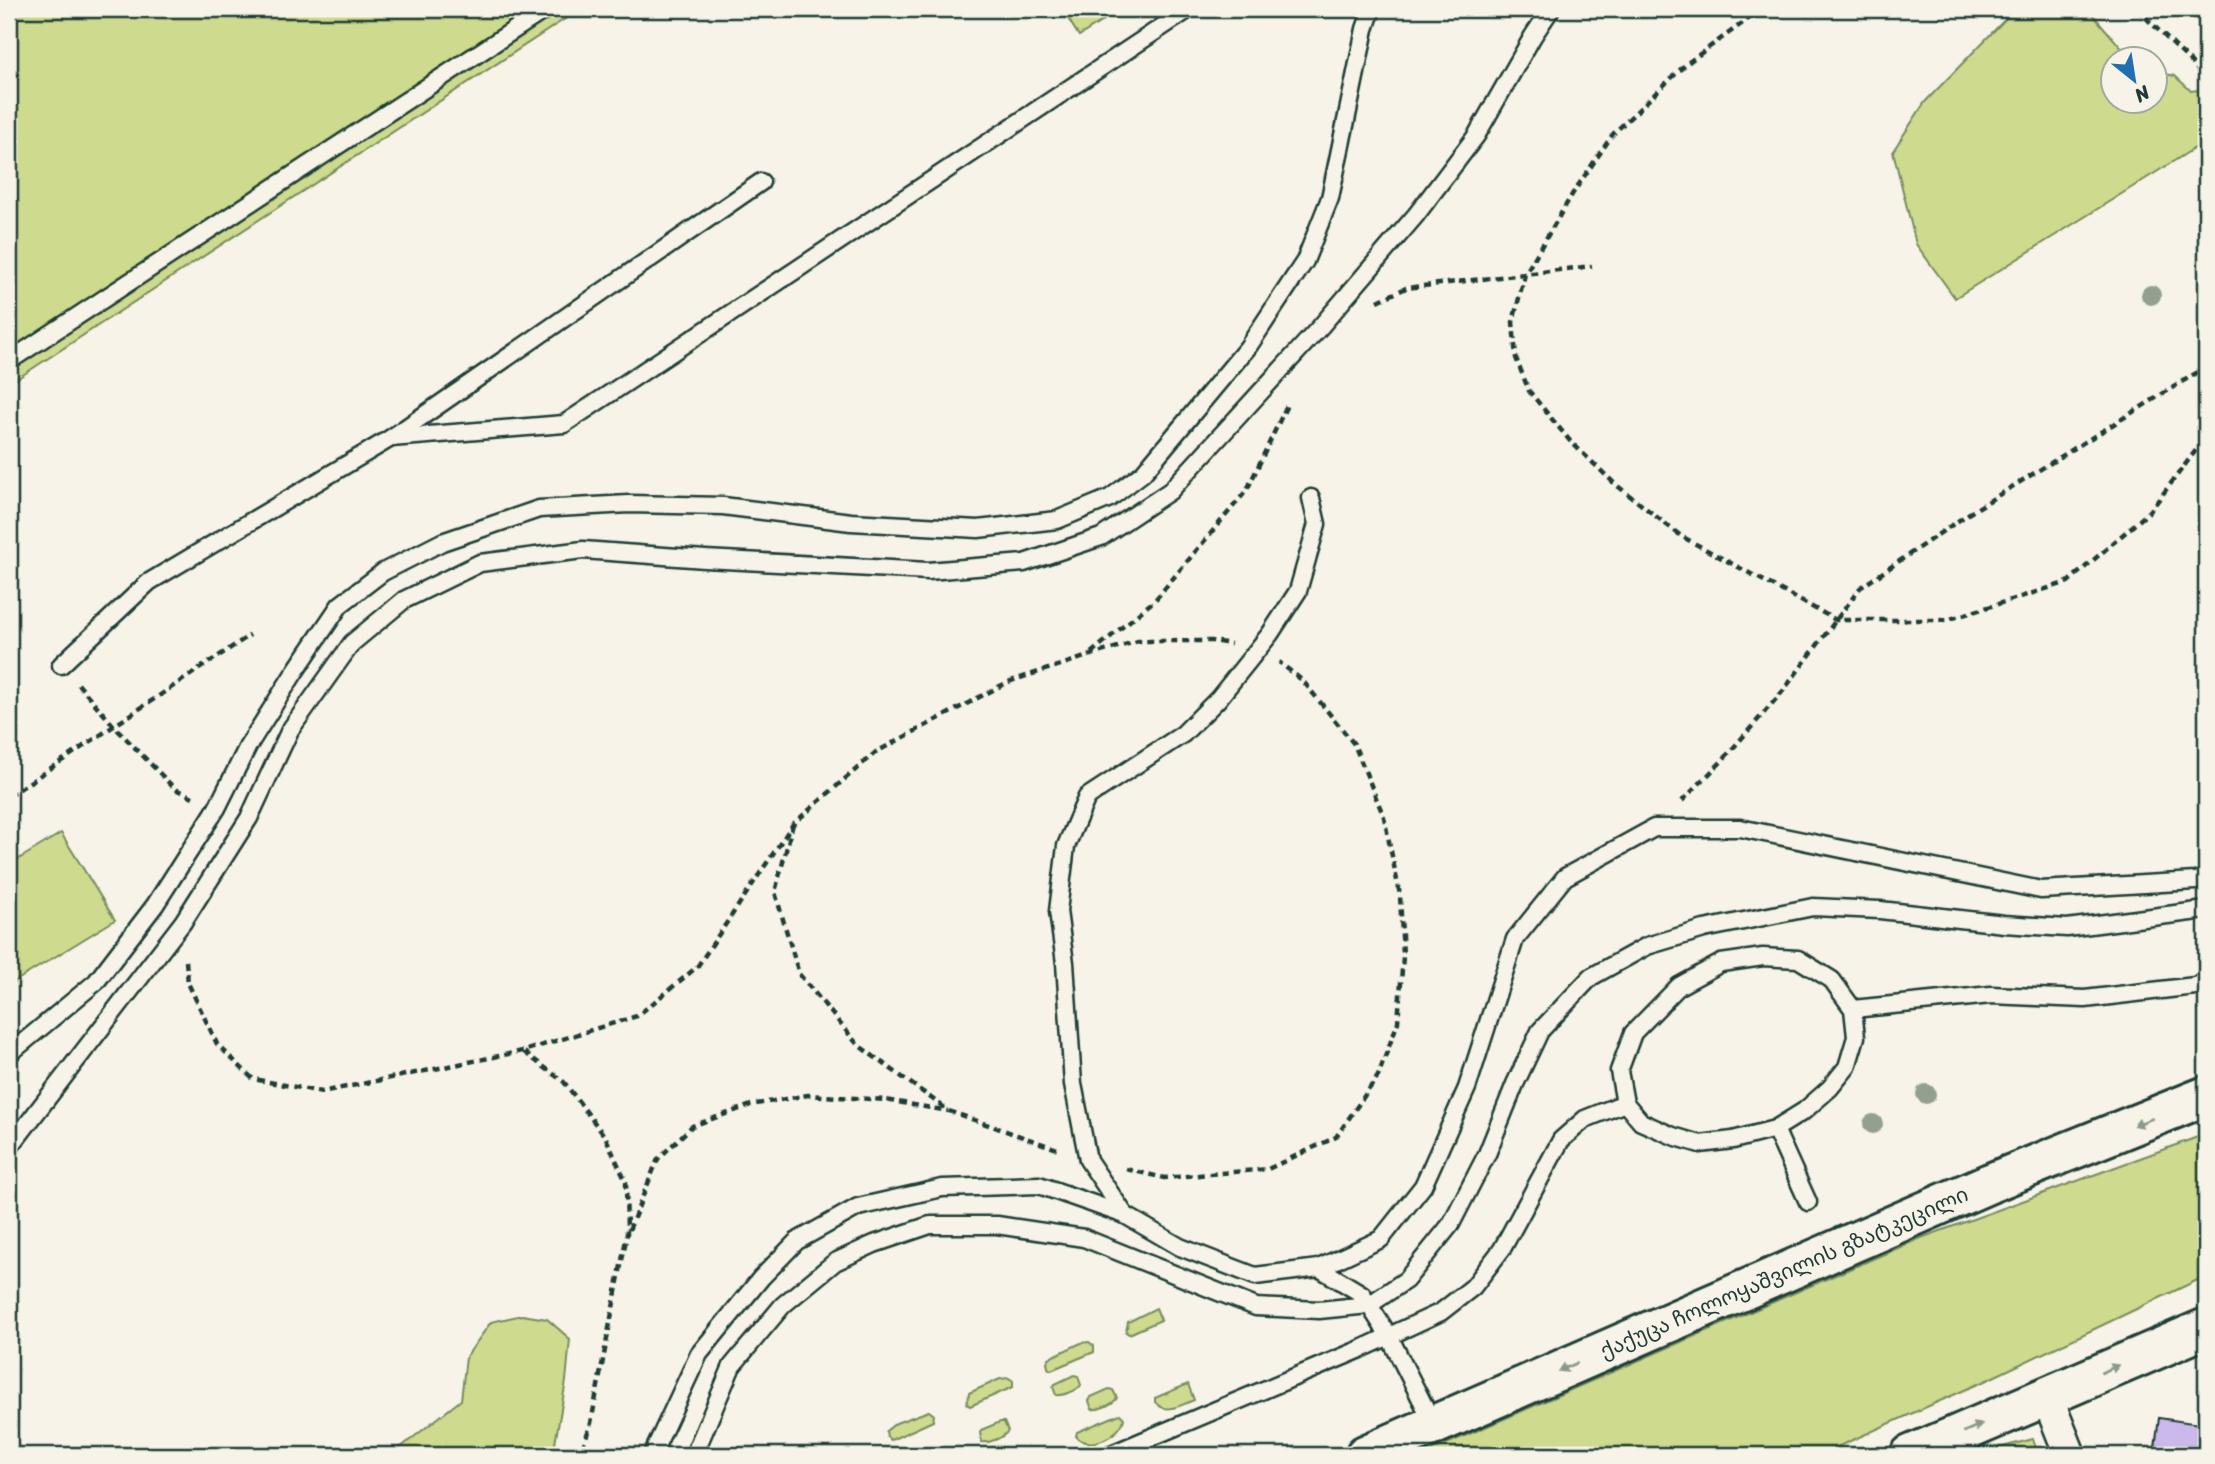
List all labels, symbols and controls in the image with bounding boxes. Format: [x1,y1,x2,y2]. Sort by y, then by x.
north arrow [2100,46,2170,116]
text: N [2128,76,2157,112]
one-way arrow [2133,1117,2154,1128]
street label: ქაქუცა ჩოლოყაშვილის გზატკეცილი [1594,1176,1975,1370]
one-way arrow [1557,1361,1578,1372]
one-way arrow [2099,1364,2120,1375]
one-way arrow [1962,1423,1983,1434]

